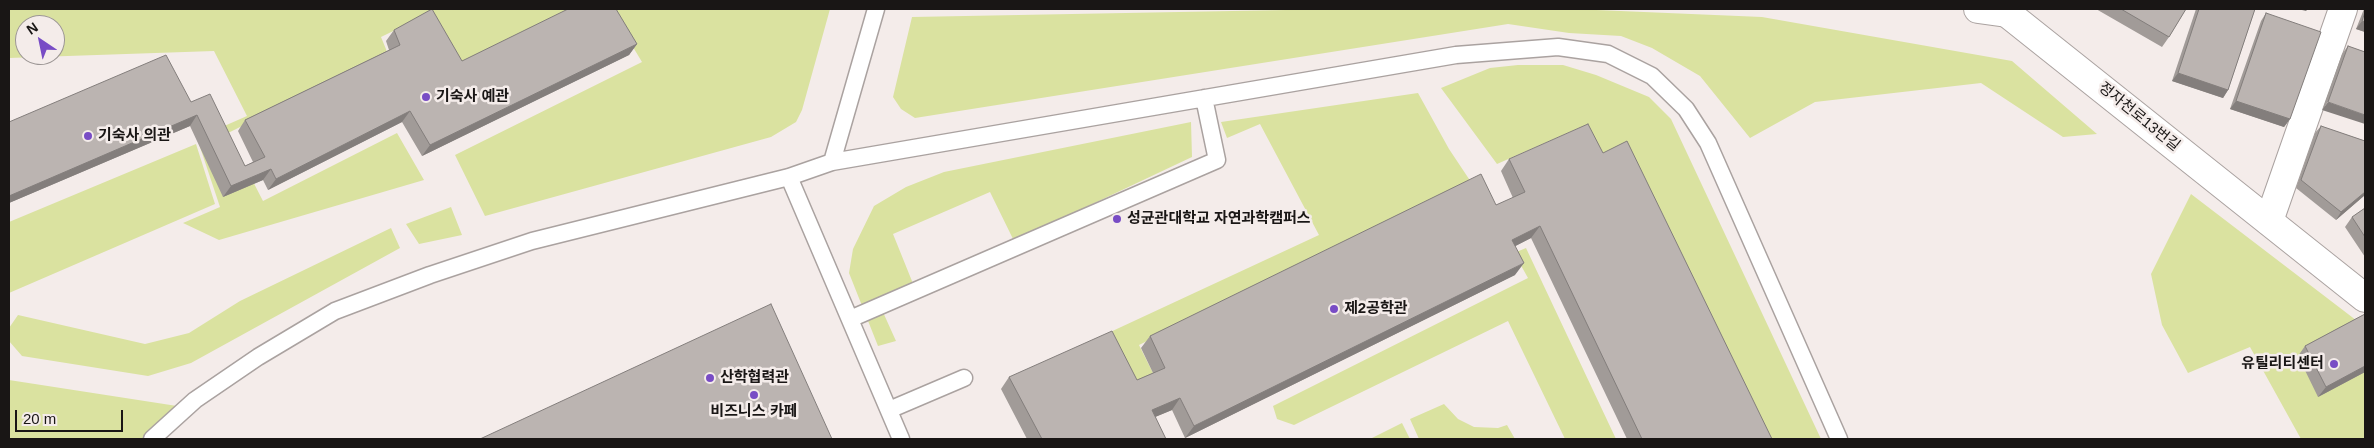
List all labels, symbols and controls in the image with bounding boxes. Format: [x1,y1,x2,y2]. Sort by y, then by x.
north arrow [15,15,65,65]
text: N [24,19,41,38]
street label: 정자천로13번길 [2095,79,2183,155]
place label: 기숙사 예관 [436,88,509,106]
marker: 기숙사 예관 [420,91,432,103]
place label: 기숙사 의관 [98,127,171,145]
marker: 기숙사 의관 [82,130,94,142]
place label: 성균관대학교 자연과학캠퍼스 [1127,210,1311,228]
marker: 성균관대학교 자연과학캠퍼스 [1111,213,1123,225]
place label: 제2공학관 [1344,300,1408,318]
marker: 제2공학관 [1328,303,1340,315]
place label: 유틸리티센터 [2241,355,2324,373]
marker: 유틸리티센터 [2328,358,2340,370]
place label: 산학협력관 [720,369,789,387]
marker: 산학협력관 [704,372,716,384]
marker: 비즈니스 카페 [748,389,760,401]
scale bar [18,400,125,432]
place label: 비즈니스 카페 [711,403,797,421]
text: 20 m [23,410,56,427]

